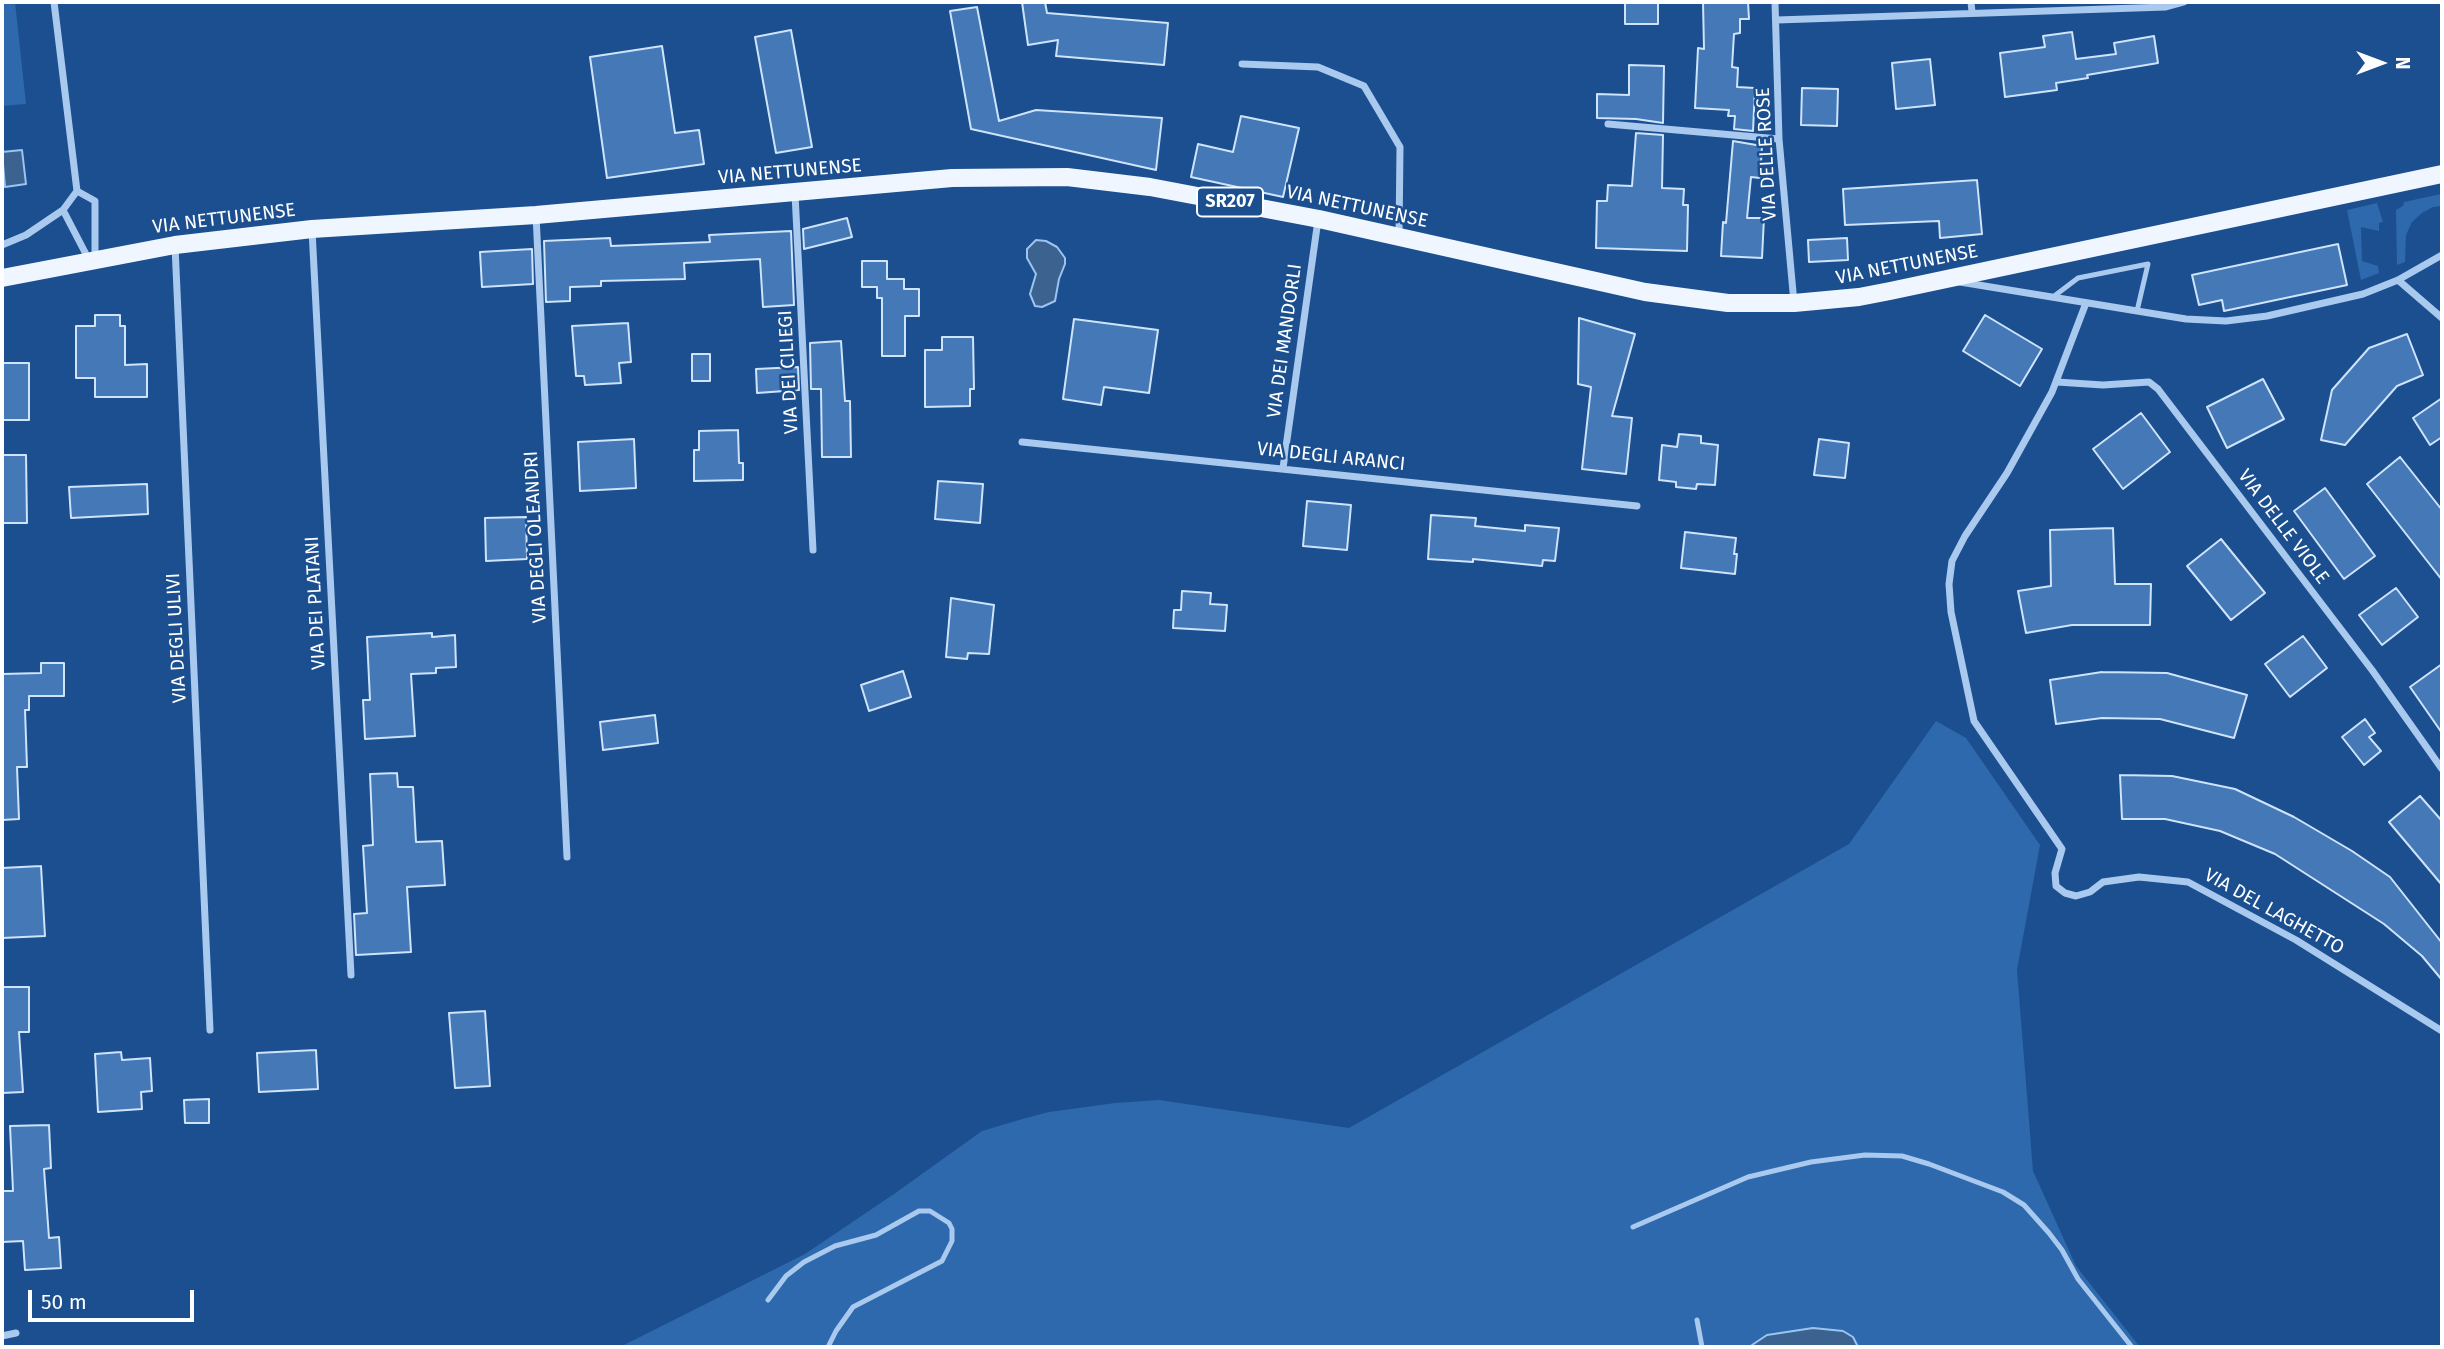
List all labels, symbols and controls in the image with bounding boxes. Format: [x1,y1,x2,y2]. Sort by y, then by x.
north arrow [2346,28,2416,98]
text: N [2391,57,2414,69]
street label: VIA DELLE ROSE [1752,87,1782,221]
street label: VIA NETTUNENSE [717,154,863,190]
street label: VIA NETTUNENSE [1284,181,1430,233]
road number: SR207 [1197,188,1263,216]
street label: VIA NETTUNENSE [151,199,297,239]
street label: VIA NETTUNENSE [1834,240,1980,290]
street label: VIA DEI MANDORLI [1263,262,1307,420]
street label: VIA DEI CILIEGI [774,310,804,434]
street label: VIA DEGLI ARANCI [1256,438,1406,476]
street label: VIA DEGLI OLEANDRI [520,450,552,624]
street label: VIA DELLE VIOLE [2233,465,2333,589]
street label: VIA DEI PLATANI [301,536,331,670]
street label: VIA DEGLI ULIVI [162,572,192,704]
street label: VIA DEL LAGHETTO [2200,864,2348,960]
scale bar [32,1276,198,1320]
text: 50 m [41,1289,87,1315]

